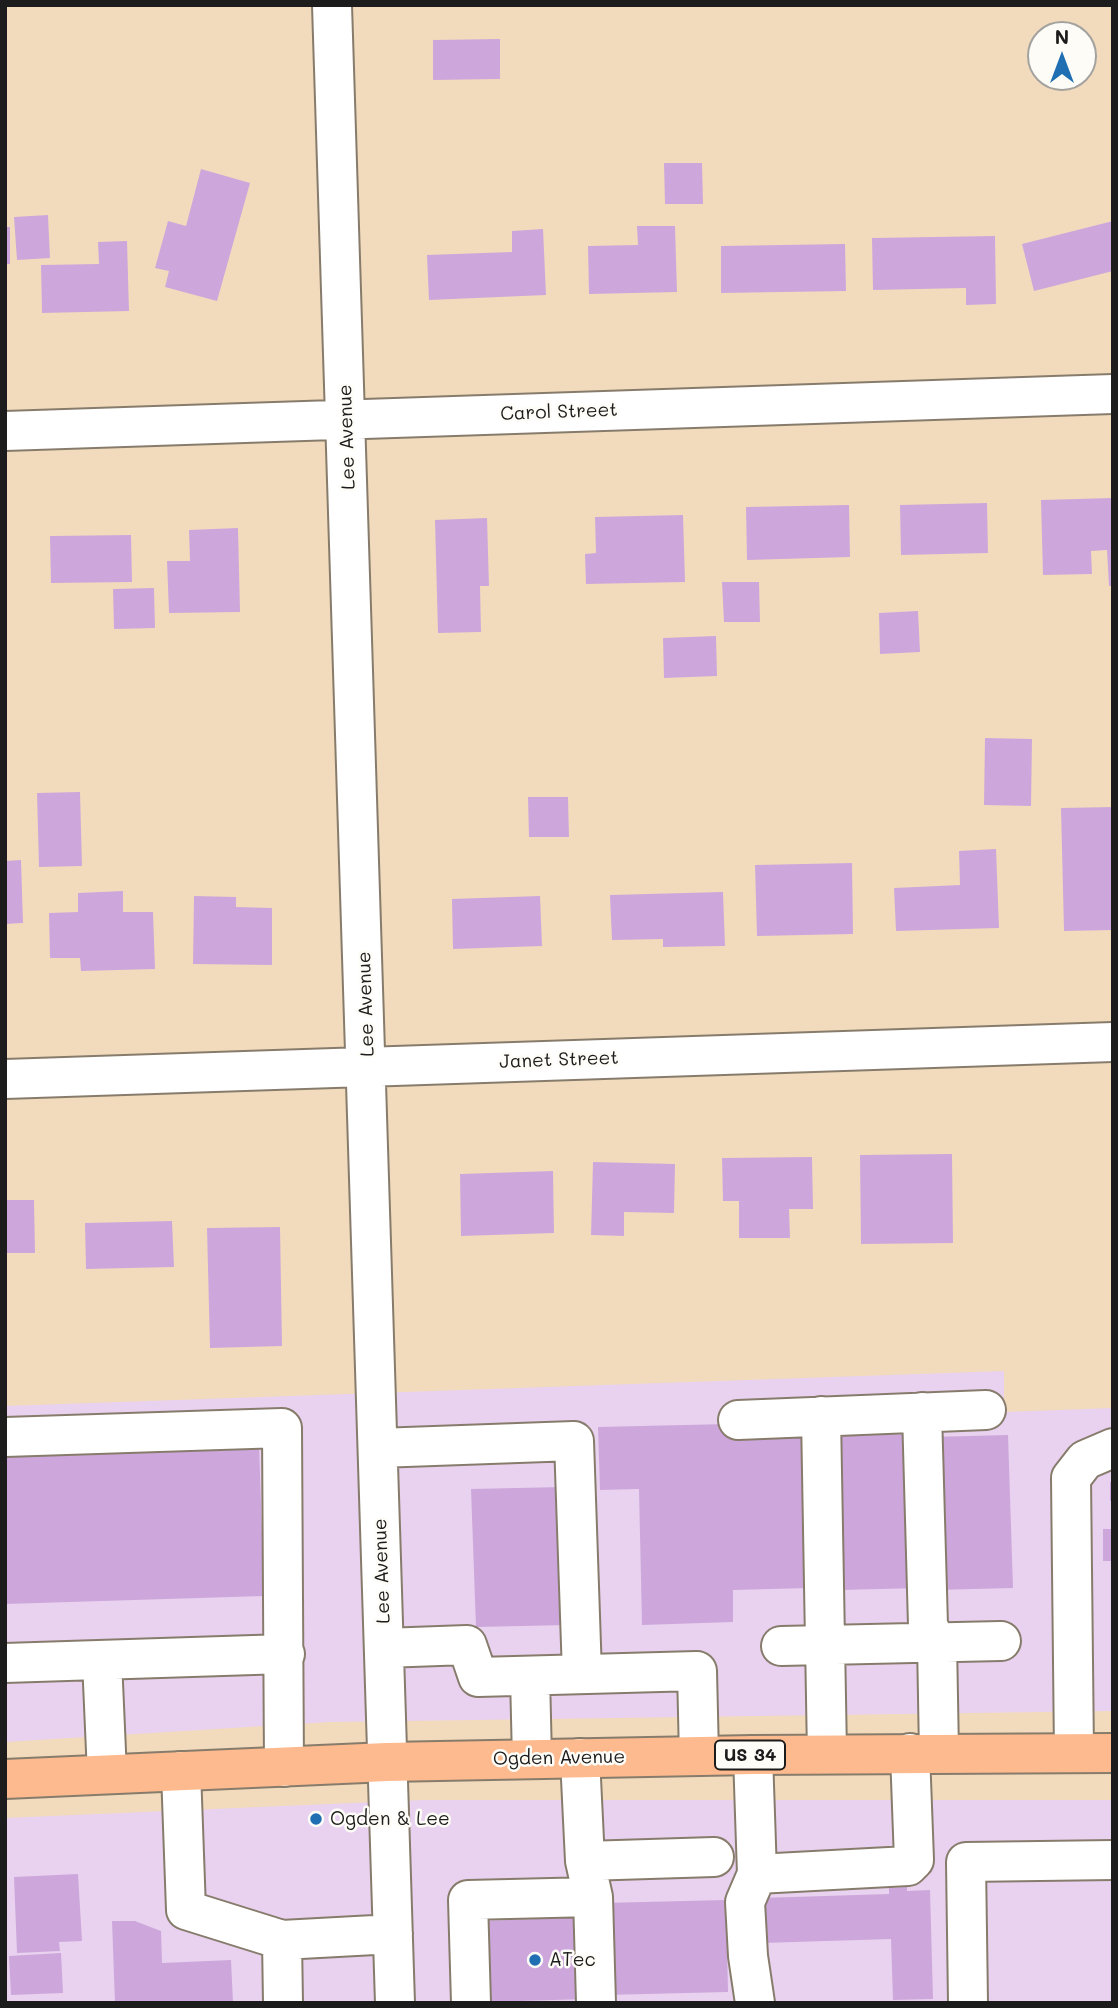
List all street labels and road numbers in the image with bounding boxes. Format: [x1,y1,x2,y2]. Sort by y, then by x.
street label: Lee Avenue [334,384,360,490]
street label: Carol Street [500,399,618,425]
street label: Lee Avenue [353,951,379,1057]
street label: Janet Street [499,1047,619,1073]
street label: Lee Avenue [369,1518,395,1624]
road number: US 34 [715,1740,785,1770]
street label: Ogden Avenue [493,1745,625,1771]

